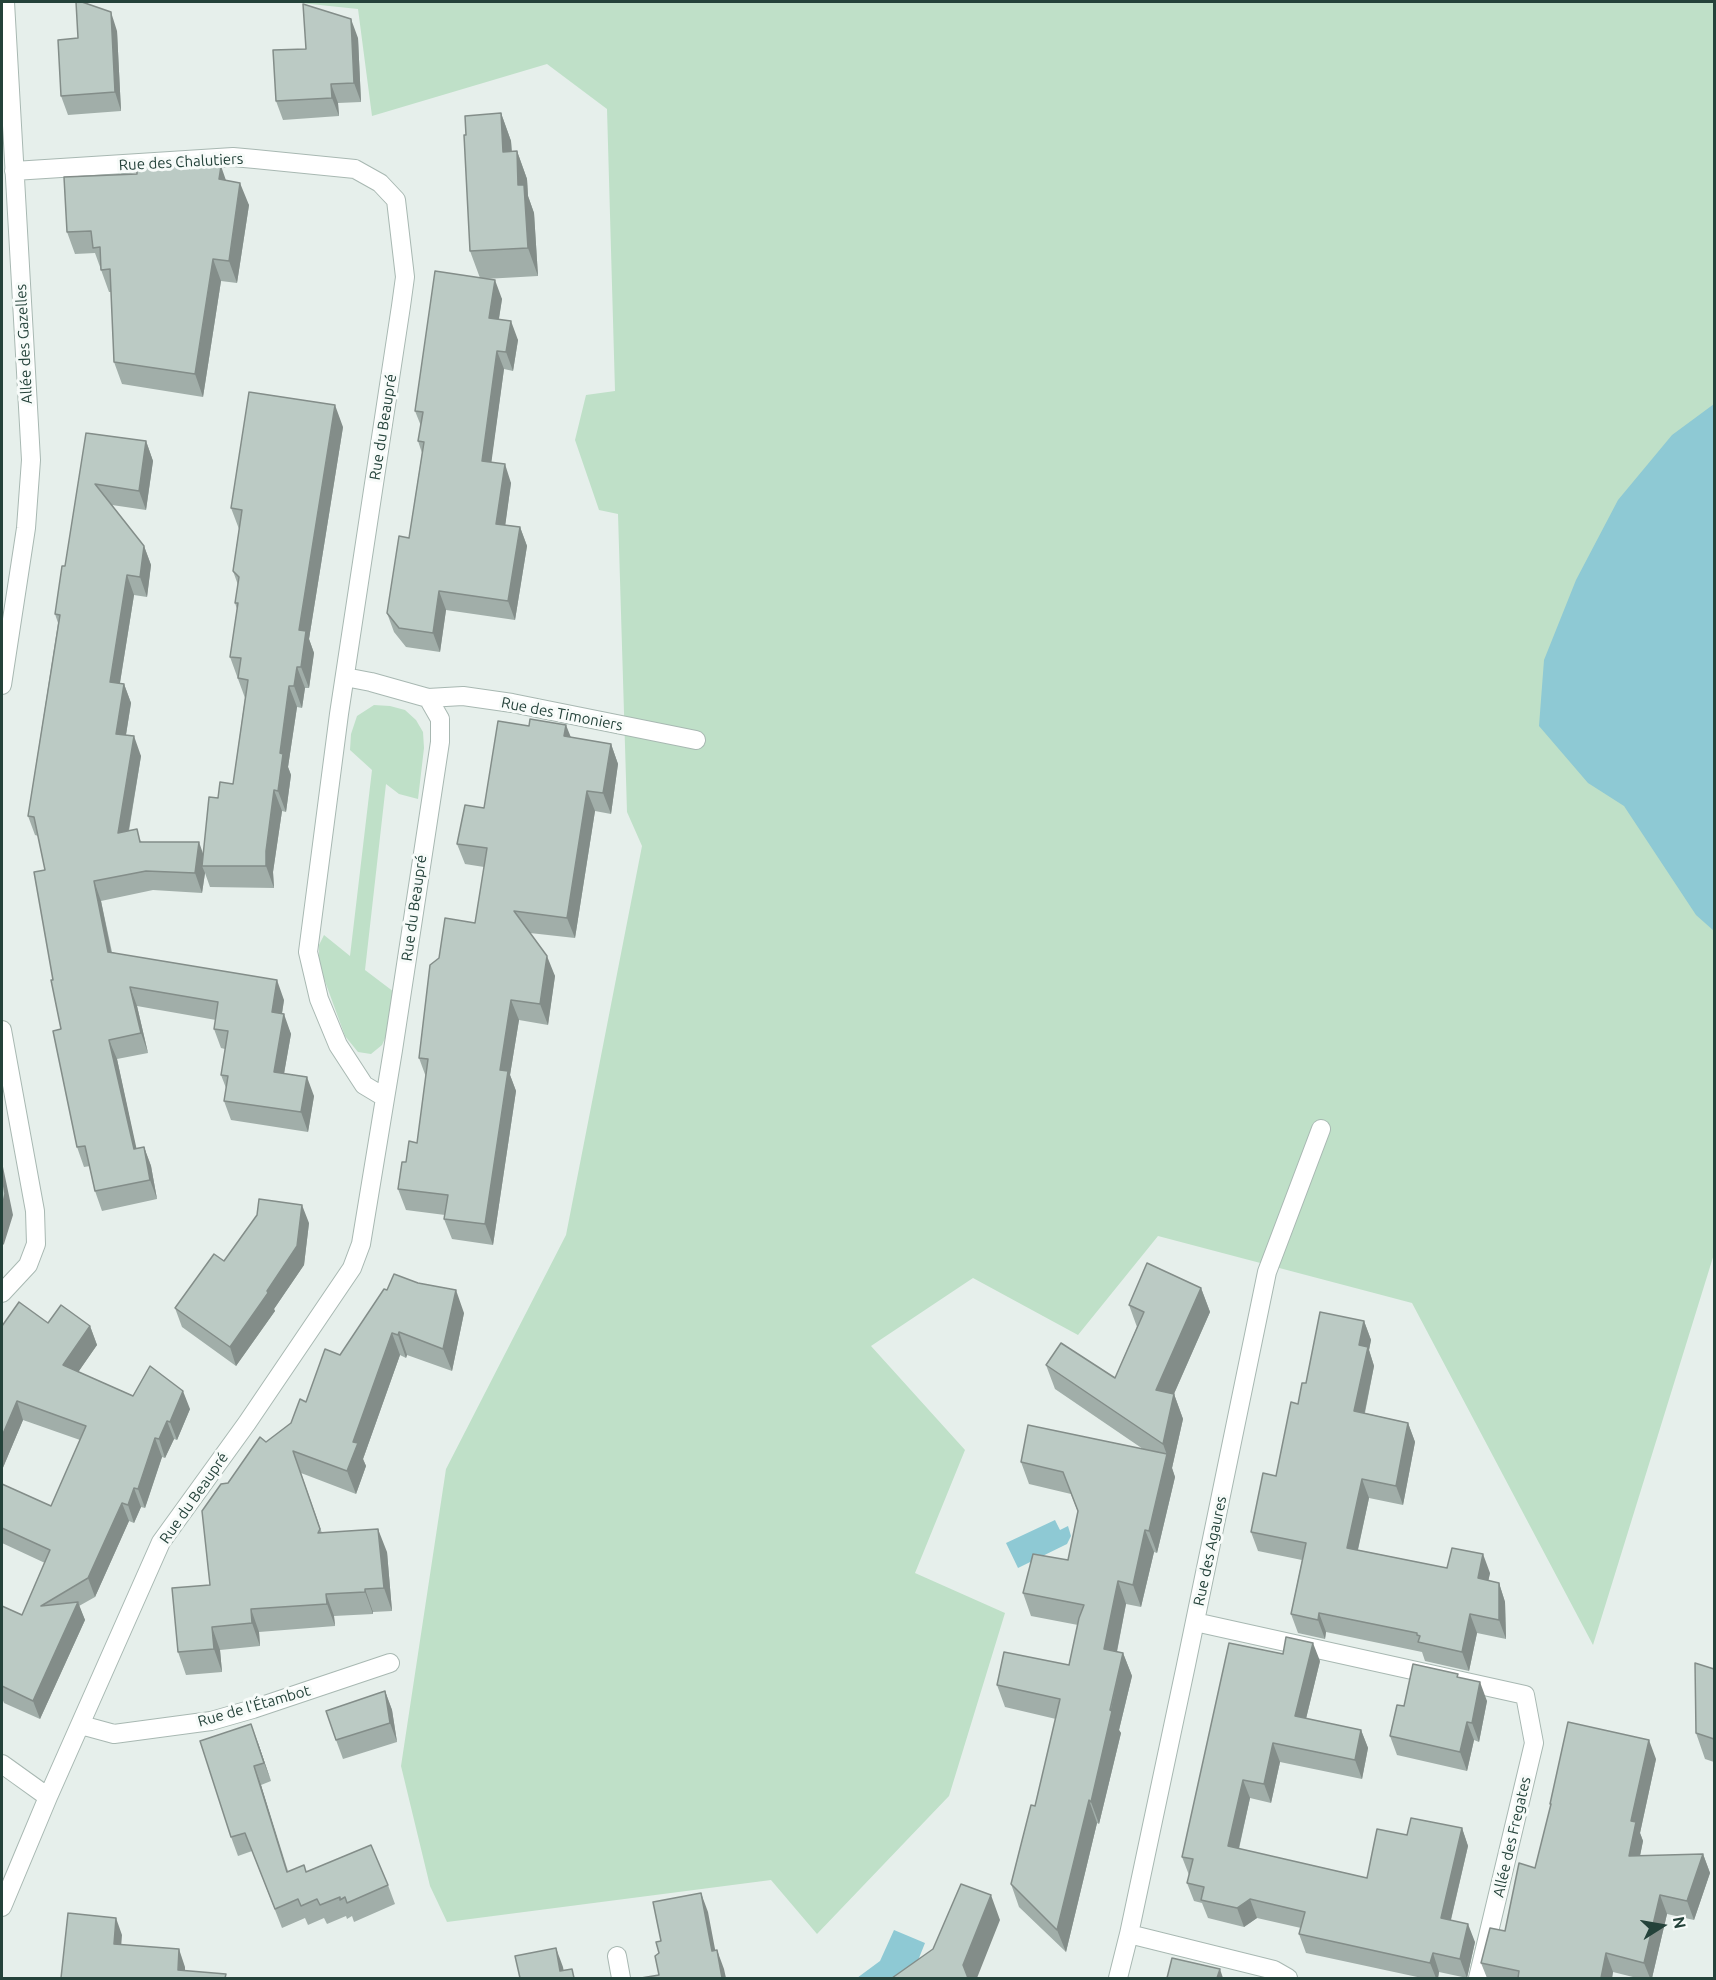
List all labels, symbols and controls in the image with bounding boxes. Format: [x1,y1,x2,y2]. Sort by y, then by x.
street label: Rue des Chalutiers [118,150,244,174]
street label: Allée des Gazelles [12,284,36,404]
street label: Rue du Beaupré [366,373,400,481]
street label: Rue des Timoniers [500,693,624,735]
street label: Rue du Beaupré [398,854,430,962]
street label: Rue du Beaupré [156,1449,232,1547]
street label: Rue des Agaures [1190,1494,1230,1608]
street label: Rue de l'Étambot [196,1681,312,1731]
street label: Allée des Fregates [1489,1775,1535,1899]
north arrow [1632,1896,1692,1956]
text: N [1670,1915,1690,1930]

